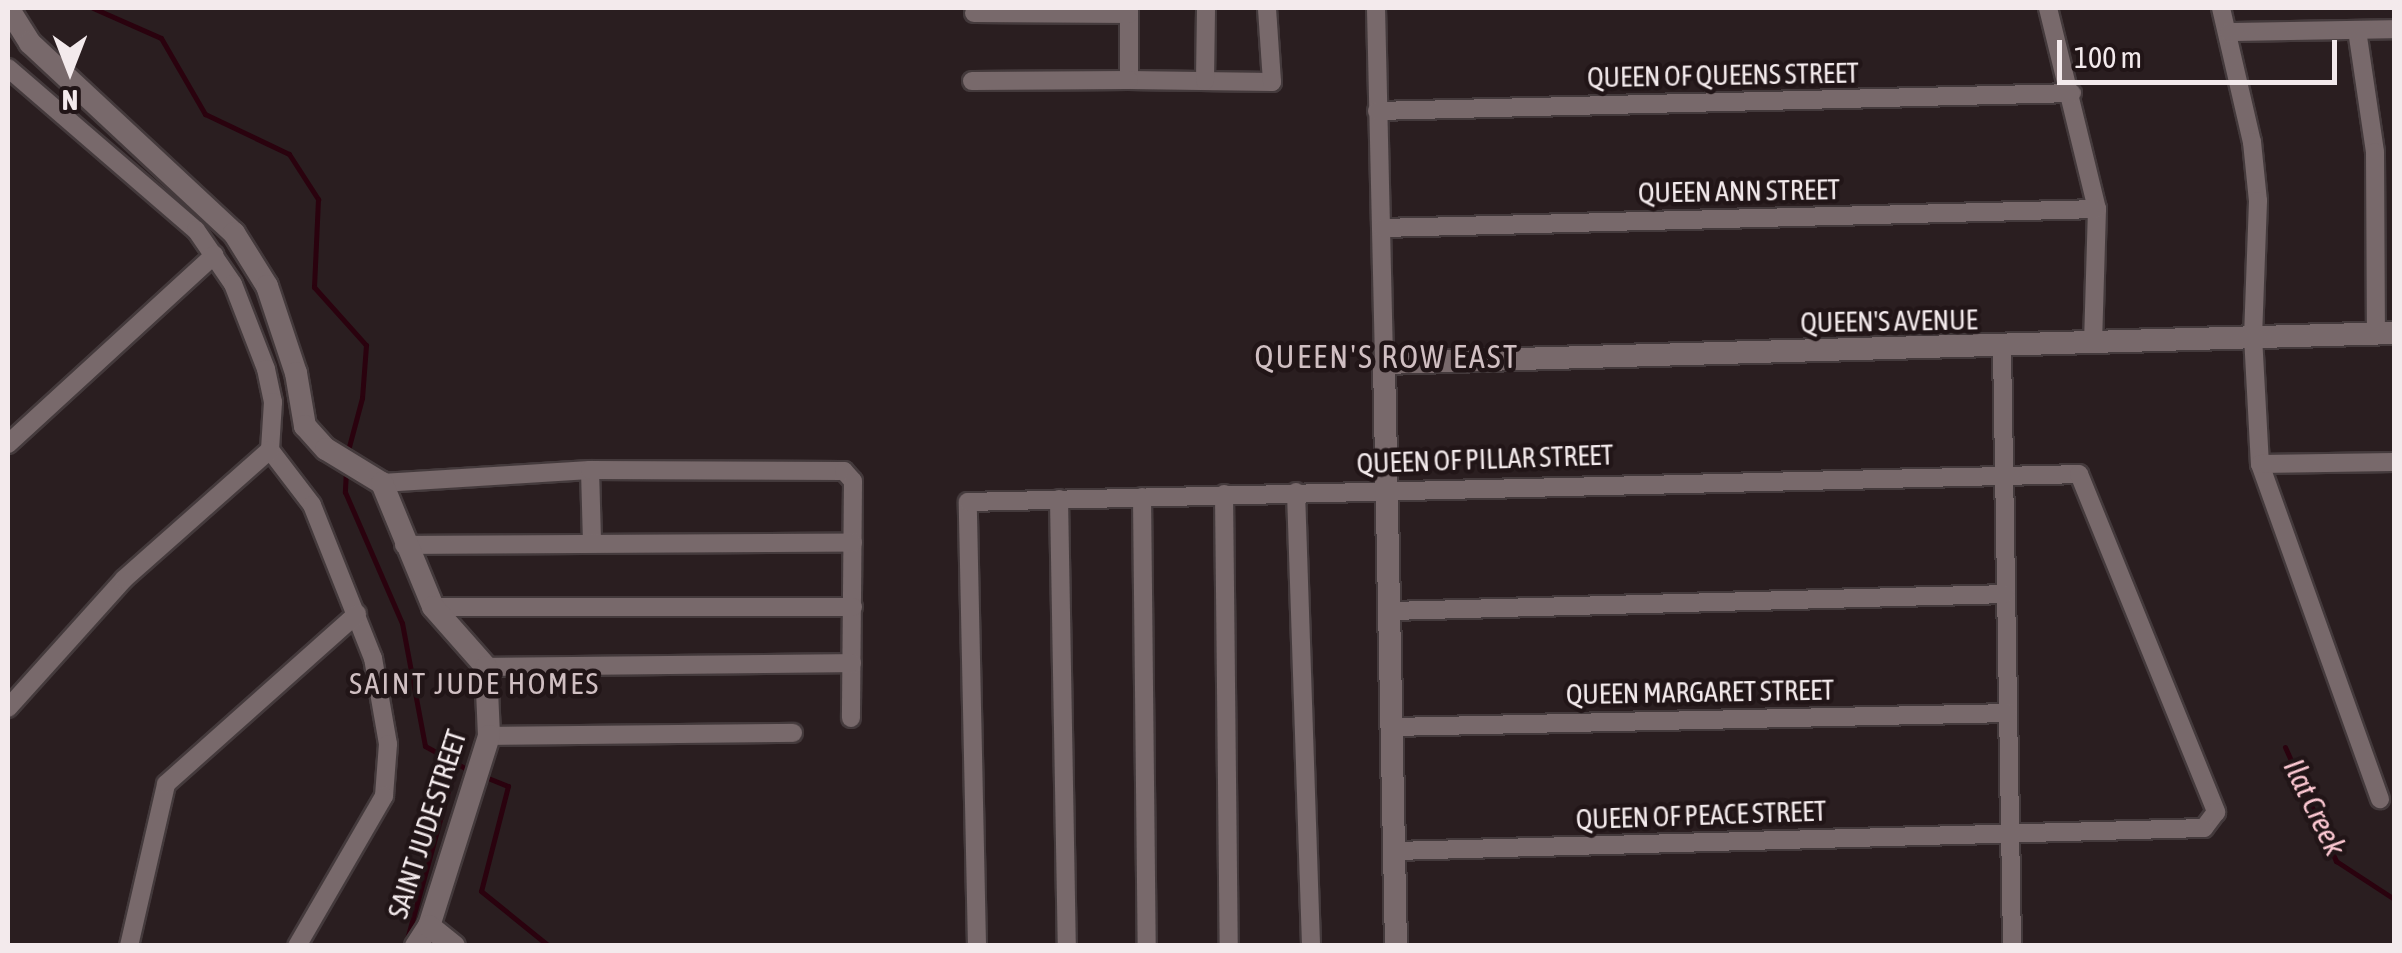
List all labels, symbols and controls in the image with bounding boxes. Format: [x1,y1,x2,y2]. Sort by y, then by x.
north arrow [20,20,120,120]
scale bar [2062,20,2342,82]
text: 100 m [2074,40,2142,74]
street label: QUEEN OF QUEENS STREET [1587,56,1859,94]
text: N [62,84,78,116]
street label: QUEEN ANN STREET [1638,172,1840,210]
street label: QUEEN'S AVENUE [1800,303,1978,339]
district label: QUEEN'S ROW EAST [1254,338,1520,376]
street label: QUEEN OF PILLAR STREET [1356,438,1614,480]
district label: SAINT JUDE HOMES [349,665,601,701]
street label: QUEEN MARGARET STREET [1566,673,1834,711]
street label: SAINT JUDE STREET [381,725,473,923]
water label: Ilat Creek [2276,753,2354,861]
street label: QUEEN OF PEACE STREET [1575,794,1827,836]

